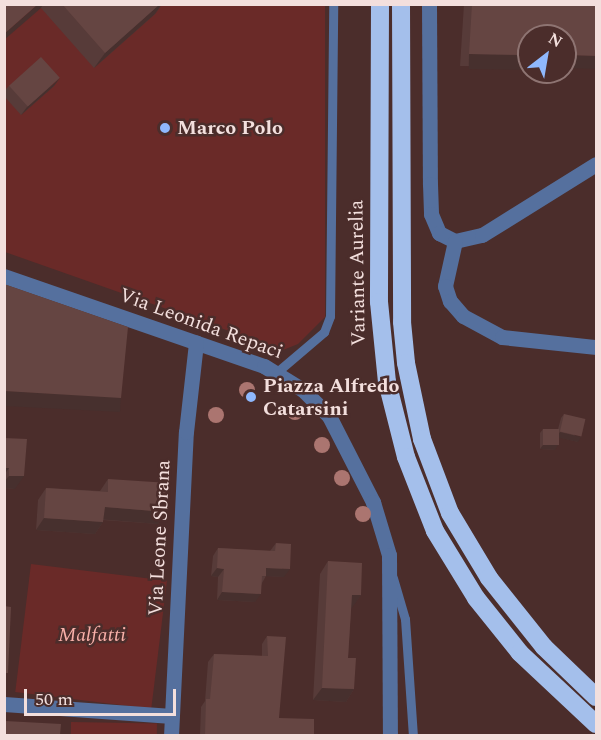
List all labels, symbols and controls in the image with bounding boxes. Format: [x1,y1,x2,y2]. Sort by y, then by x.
north arrow [517,24,577,84]
text: N [543,27,567,54]
place label: Marco Polo [177,116,283,140]
marker: Marco Polo [158,121,172,135]
street label: Variante Aurelia [345,200,371,346]
street label: Via Leonida Repaci [116,283,286,365]
place label: Piazza Alfredo Catarsini [263,374,400,421]
marker: Piazza Alfredo Catarsini [244,390,258,404]
street label: Via Leone Sbrana [144,459,176,617]
park label: Malfatti [58,623,126,647]
scale bar [27,677,178,715]
text: 50 m [35,686,73,713]

